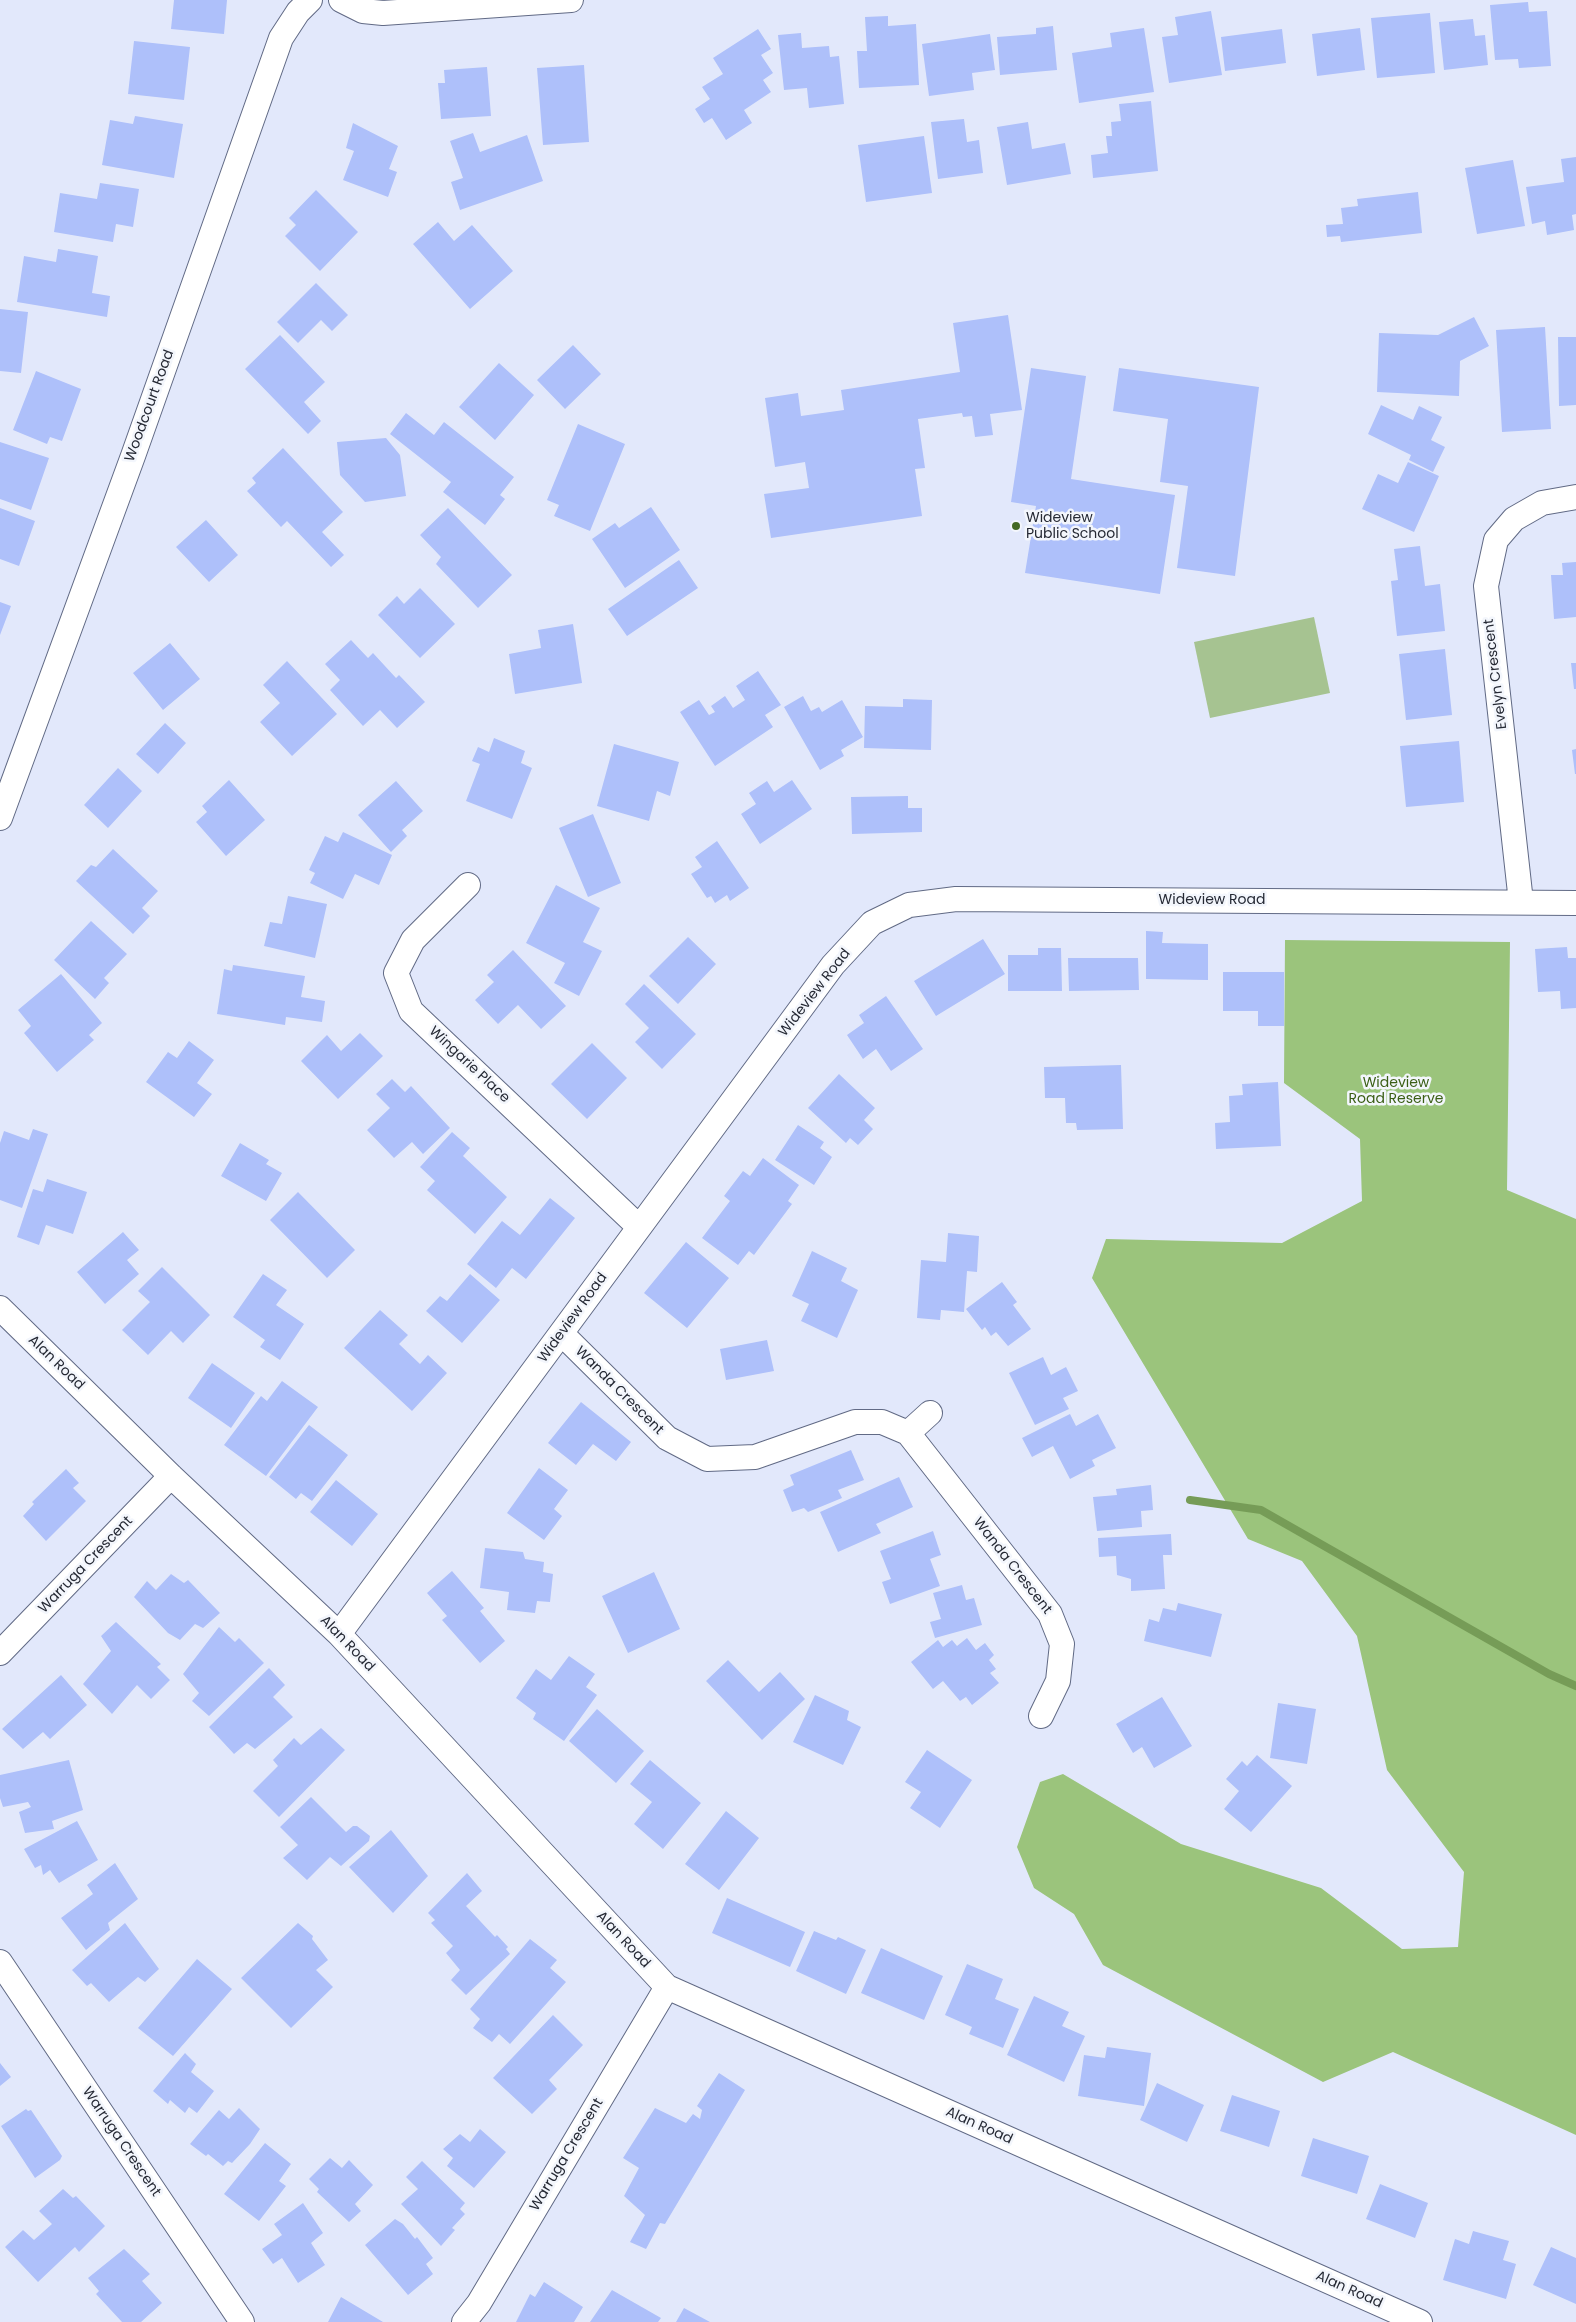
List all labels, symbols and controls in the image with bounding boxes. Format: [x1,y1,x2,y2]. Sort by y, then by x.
street label: Woodcourt Road [122,348,178,464]
place label: Wideview Public School [1026,510,1119,542]
marker: Wideview Public School [1010,520,1022,532]
street label: Evelyn Crescent [1481,618,1511,730]
street label: Wideview Road [1159,892,1265,908]
street label: Wideview Road [775,946,855,1040]
street label: Wingarie Place [425,1023,513,1107]
park label: Wideview Road Reserve [1348,1075,1444,1108]
street label: Wideview Road [535,1270,611,1366]
street label: Alan Road [24,1332,88,1394]
street label: Wanda Crescent [571,1343,667,1439]
street label: Warruga Crescent [35,1513,137,1617]
street label: Wanda Crescent [969,1514,1055,1618]
street label: Alan Road [316,1612,378,1676]
street label: Alan Road [592,1908,654,1972]
street label: Warruga Crescent [78,2084,164,2200]
street label: Warruga Crescent [527,2096,607,2214]
street label: Alan Road [943,2104,1015,2148]
street label: Alan Road [1313,2268,1385,2312]

